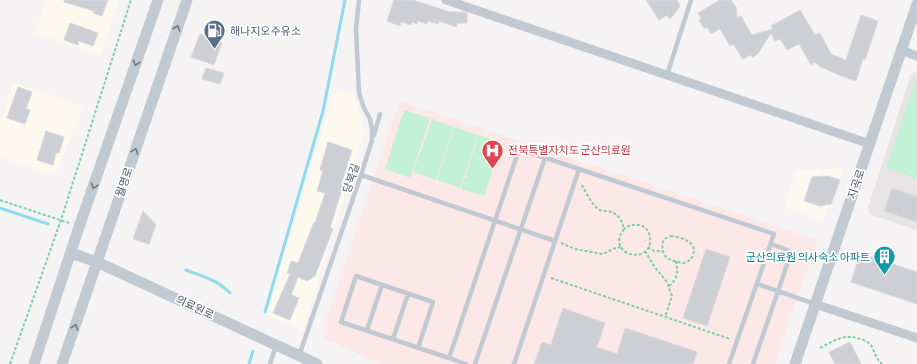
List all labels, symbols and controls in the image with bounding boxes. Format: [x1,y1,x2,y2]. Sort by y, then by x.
fuel station icon: 해나지오주유소 [201,18,227,51]
one-way arrow [172,25,181,32]
place label: 해나지오주유소 [230,25,301,37]
one-way arrow [133,60,141,67]
hospital icon: 전북특별자치도 군산의료원 [479,137,505,170]
place label: 전북특별자치도 군산의료원 [508,144,631,156]
one-way arrow [130,148,139,155]
street label: 당북길 [341,162,361,194]
street label: 월명로 [113,166,135,198]
street label: 지곡로 [845,168,867,200]
one-way arrow [90,182,98,189]
building icon: 군산의료원 의사숙소 아파트 [872,244,898,277]
place label: 군산의료원 의사숙소 아파트 [746,251,870,263]
street label: 의료원로 [174,293,216,321]
one-way arrow [70,324,78,331]

